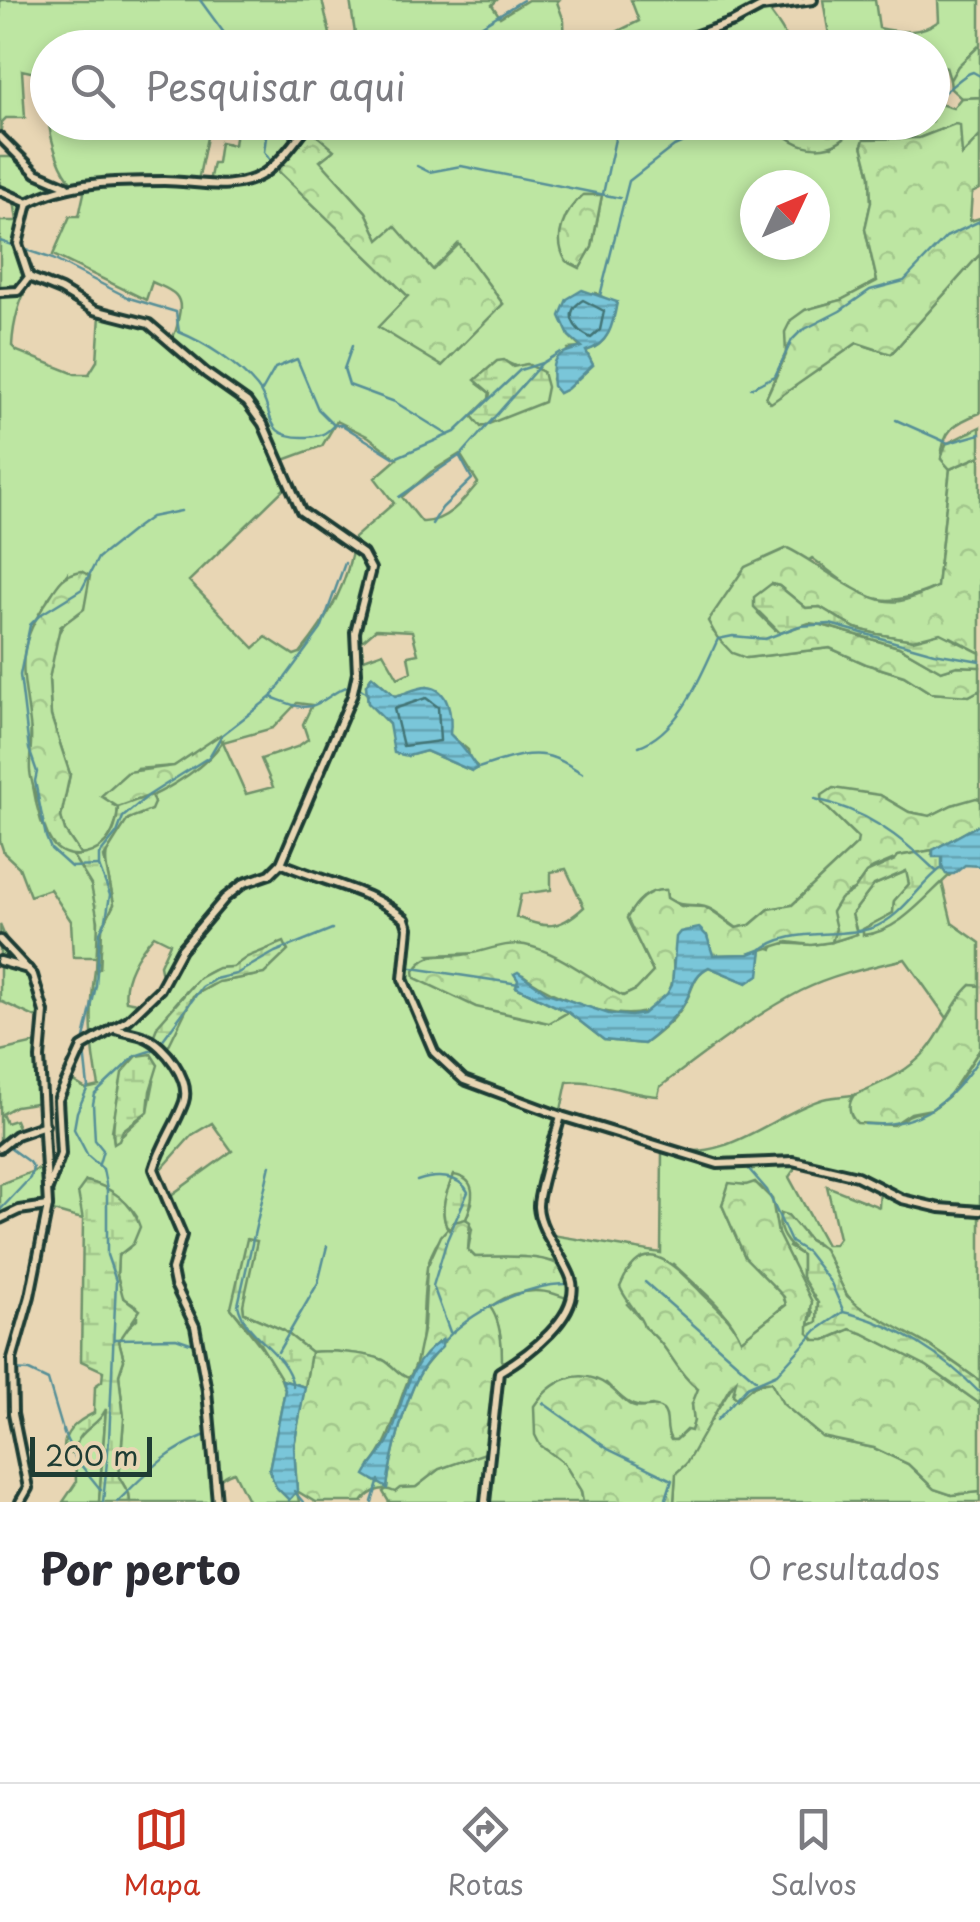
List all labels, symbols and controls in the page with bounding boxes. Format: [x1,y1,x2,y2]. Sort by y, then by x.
search box [30,30,950,140]
text: Pesquisar aqui [145,57,406,114]
icon: search [65,58,120,113]
north arrow [740,170,830,260]
scale bar [30,1432,152,1476]
text: 200 m [45,1433,138,1476]
text: Por perto [40,1536,241,1599]
text: 0 resultados [748,1543,940,1591]
tab: Mapa [123,1802,200,1905]
tab: Rotas [447,1802,523,1905]
tab: Salvos [770,1802,857,1905]

